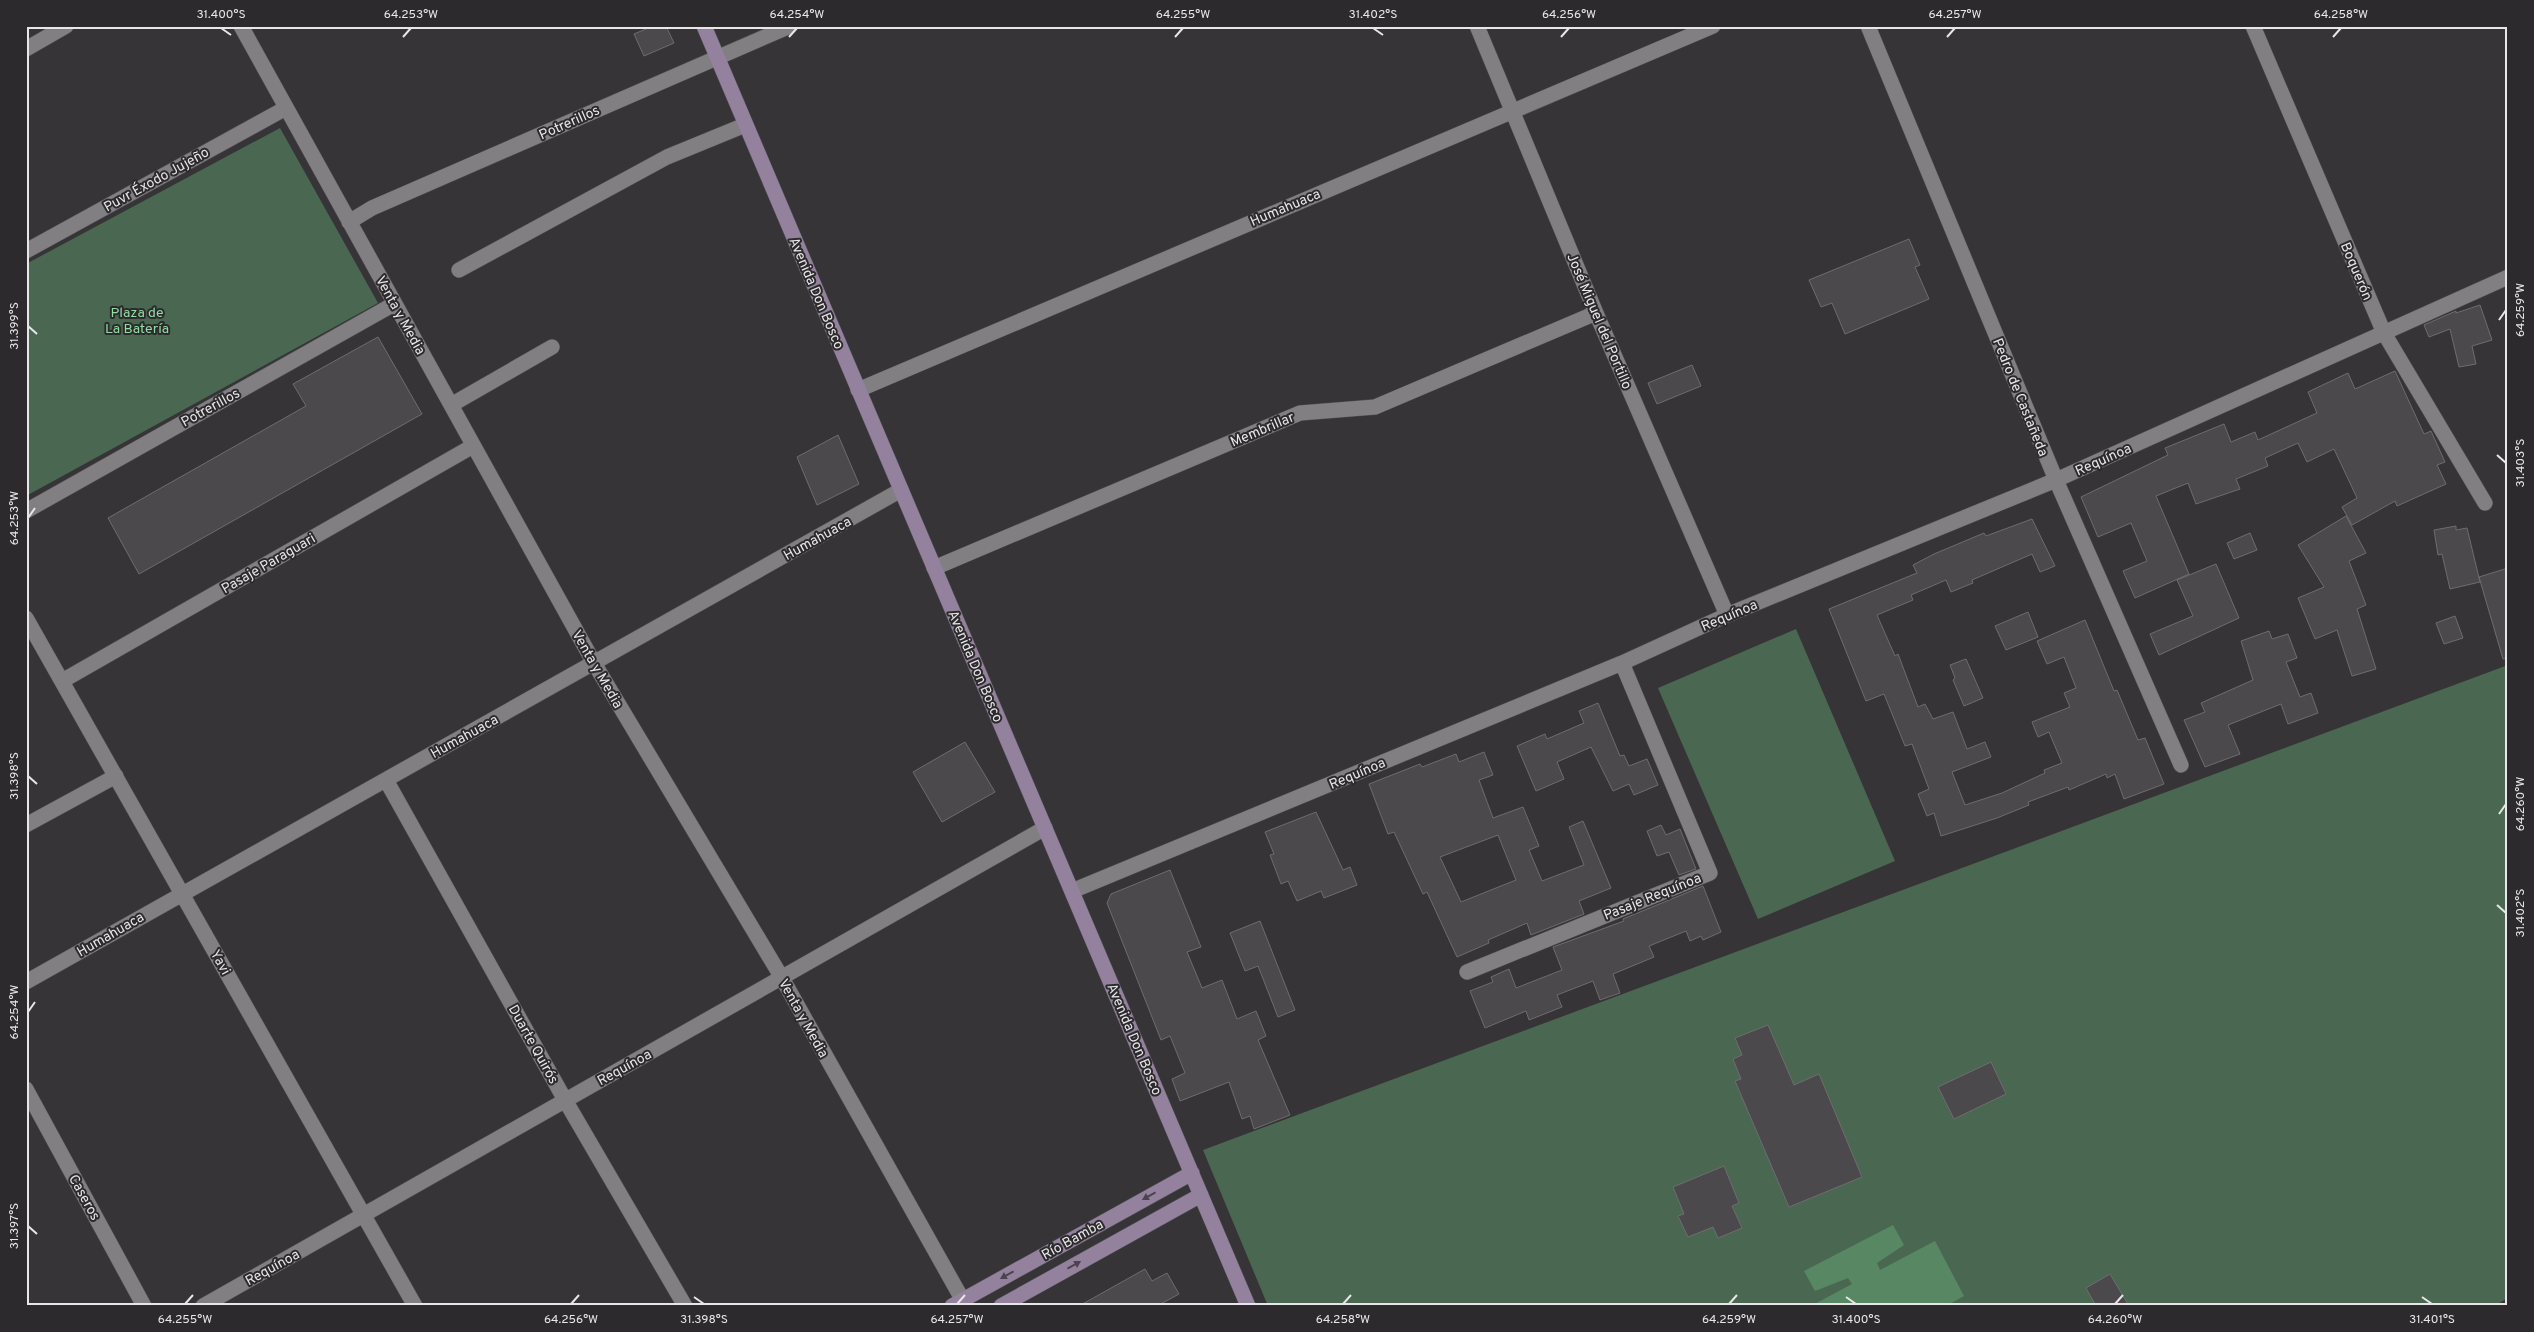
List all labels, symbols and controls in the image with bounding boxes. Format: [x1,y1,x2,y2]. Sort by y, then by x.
text: 31.400°S [196,7,246,23]
text: 64.253°W [384,7,438,23]
text: 64.254°W [770,7,824,23]
text: 64.255°W [1156,7,1210,23]
text: 31.402°S [1349,7,1397,23]
text: 64.256°W [1542,7,1596,23]
text: 64.257°W [1928,7,1982,23]
text: 64.258°W [2314,7,2368,23]
street label: Potrerillos [537,102,603,144]
street label: Puvr Éxodo Jujeño [101,143,213,216]
street label: Humahuaca [1248,186,1323,231]
street label: Avenida Don Bosco [784,235,847,352]
street label: Boquerón [2336,240,2375,303]
street label: José Miguel del Portillo [1562,251,1635,392]
street label: Venta y Media [371,273,428,358]
text: 64.259°W [2513,283,2529,337]
text: 31.399°S [7,302,23,350]
park label: Plaza de La Batería [105,305,169,338]
street label: Pedro de Castañeda [1988,336,2051,459]
street label: Potrerillos [178,385,243,431]
street label: Membrillar [1228,409,1298,451]
text: 31.403°S [2513,439,2529,487]
street label: Requínoa [2073,440,2134,480]
text: 64.253°W [7,491,23,545]
street label: Humahuaca [781,514,855,565]
street label: Pasaje Paraguari [219,531,319,598]
street label: Requínoa [1699,597,1760,636]
street label: Avenida Don Bosco [943,608,1006,725]
street label: Venta y Media [567,628,626,712]
street label: Humahuaca [428,712,502,763]
text: 31.398°S [7,752,23,800]
street label: Requínoa [1327,755,1388,794]
text: 64.260°W [2513,777,2529,831]
street label: Pasaje Requínoa [1601,870,1704,925]
text: 31.402°S [2513,889,2529,937]
street label: Humahuaca [74,909,147,961]
street label: Yavi [206,947,233,978]
street label: Venta y Media [774,976,831,1061]
street label: Avenida Don Bosco [1102,981,1165,1098]
text: 64.254°W [7,985,23,1039]
street label: Duarte Quirós [504,1002,561,1087]
street label: Requínoa [595,1046,655,1090]
street label: Caseros [64,1172,103,1224]
one-way arrow [1142,1192,1156,1200]
text: 31.397°S [7,1203,23,1249]
street label: Río Bamba [1039,1216,1107,1264]
street label: Requínoa [243,1246,303,1290]
one-way arrow [1066,1261,1081,1269]
one-way arrow [1000,1271,1014,1279]
text: 64.255°W [158,1312,212,1328]
text: 64.256°W [544,1312,598,1328]
text: 31.398°S [680,1312,728,1328]
text: 64.257°W [930,1312,984,1328]
text: 64.258°W [1316,1312,1370,1328]
text: 64.259°W [1702,1312,1756,1328]
text: 31.400°S [1831,1312,1881,1328]
text: 64.260°W [2088,1312,2142,1328]
text: 31.401°S [2409,1312,2455,1328]

